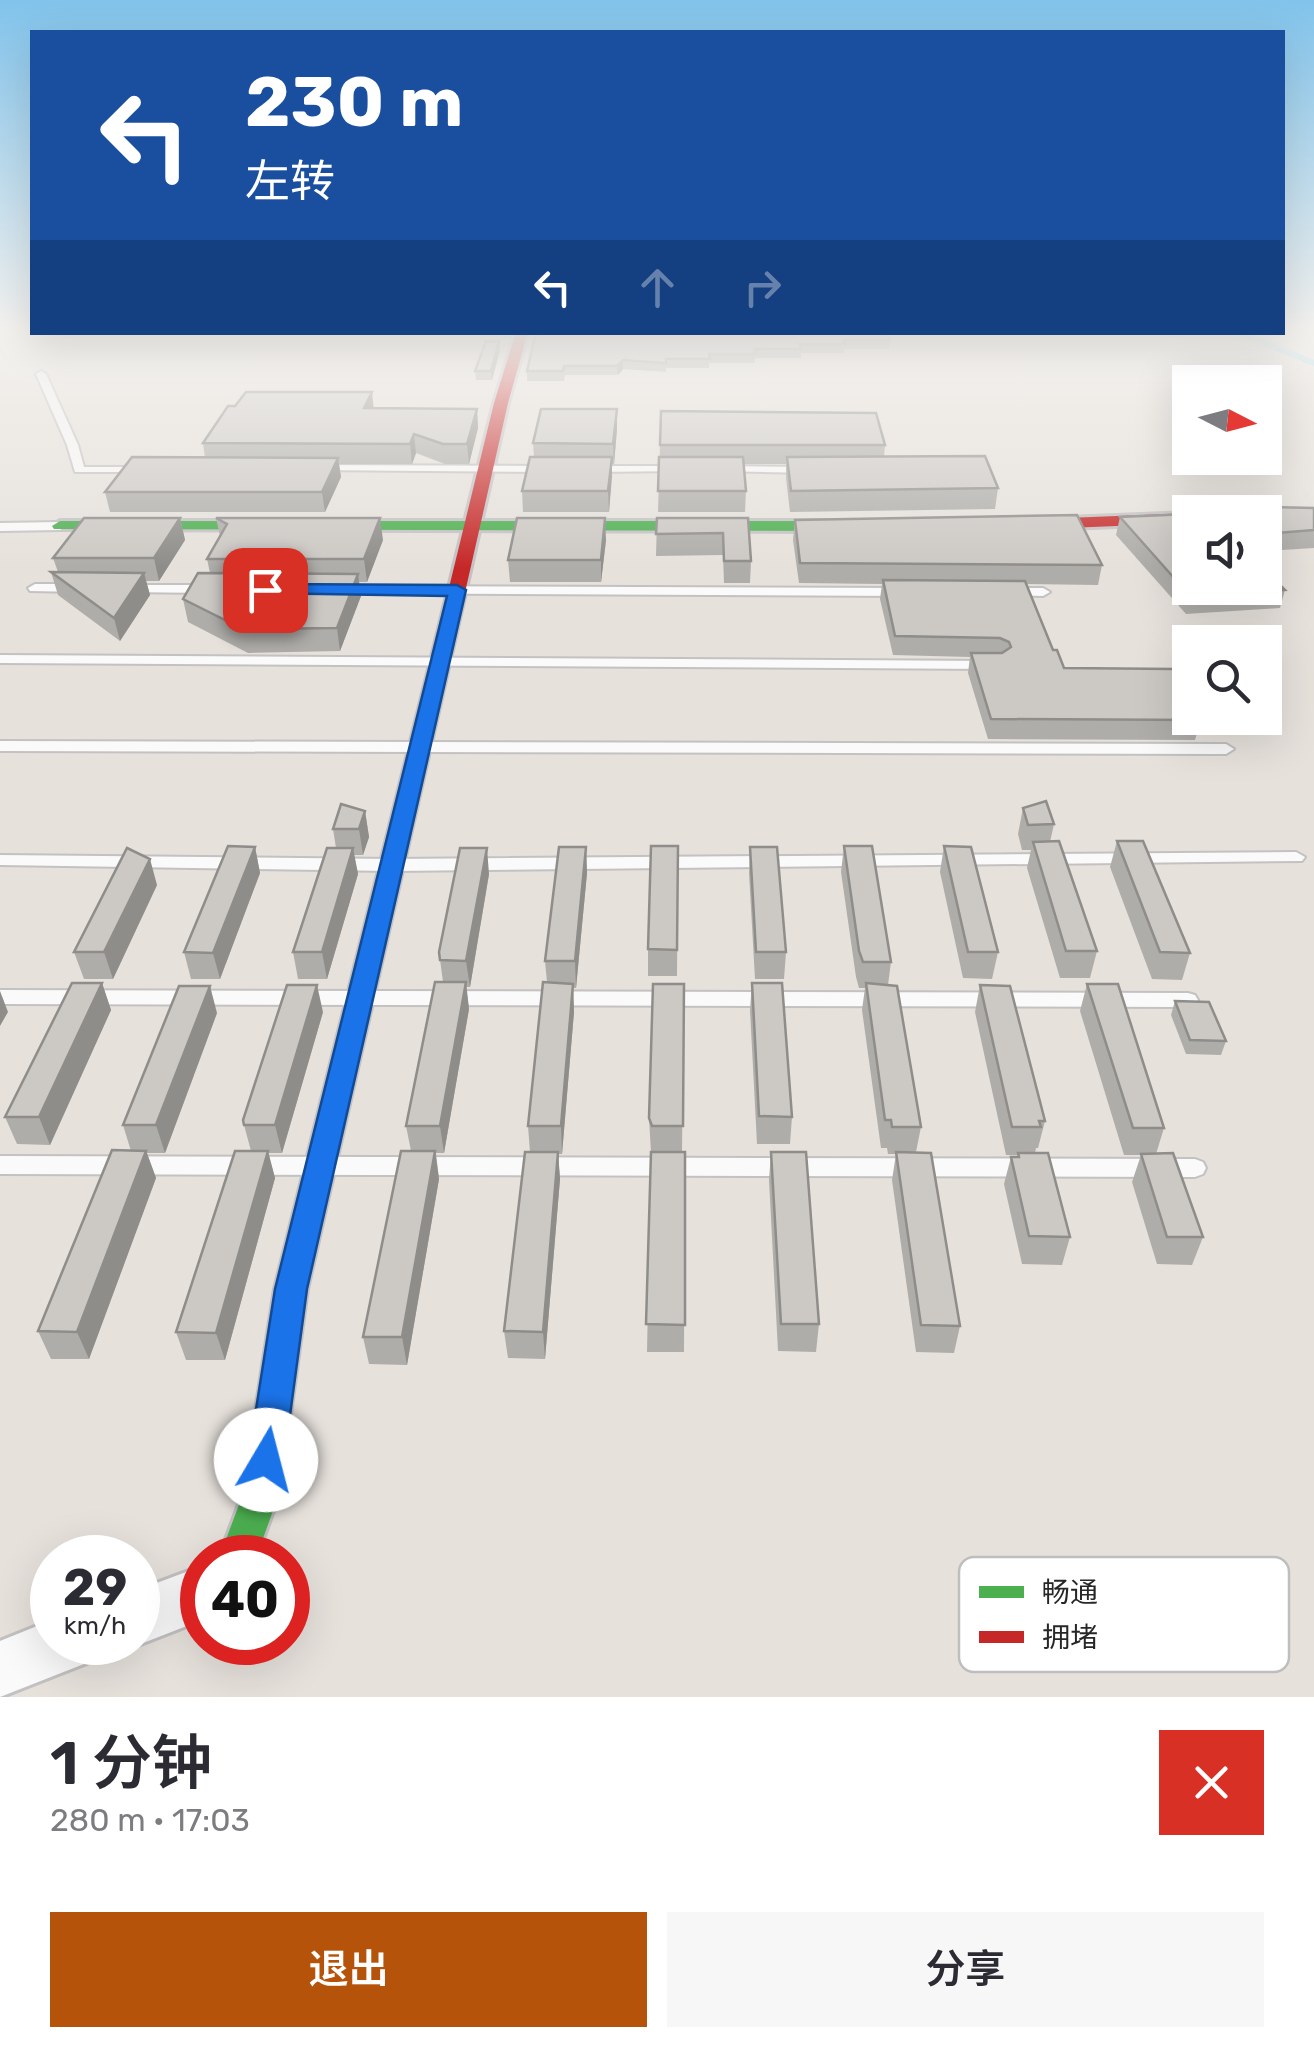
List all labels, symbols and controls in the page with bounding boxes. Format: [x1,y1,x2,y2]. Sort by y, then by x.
text: 230 m [245,61,463,144]
icon: left [80,70,210,200]
text: 左转 [245,155,335,208]
icon: left [525,260,580,315]
icon: ahead [630,260,685,315]
icon: right [735,260,790,315]
north arrow [1172,365,1282,475]
map controls [1172,365,1282,735]
button: sound [1172,495,1282,605]
pin [223,548,308,633]
icon: arrive [238,563,293,618]
button: search [1172,625,1282,735]
position arrow [214,1408,318,1512]
speed limit sign: 40 [180,1535,310,1665]
legend [959,1557,1289,1672]
text: 29 [63,1558,127,1618]
text: 畅通 [1042,1576,1098,1609]
text: km/h [64,1611,126,1640]
text: 拥堵 [1042,1621,1098,1654]
text: 1 分钟 [50,1728,212,1799]
button: close [1159,1730,1264,1835]
text: 280 m · 17:03 [50,1801,250,1839]
button: 退出 [50,1912,647,2027]
button: 分享 [667,1912,1264,2027]

